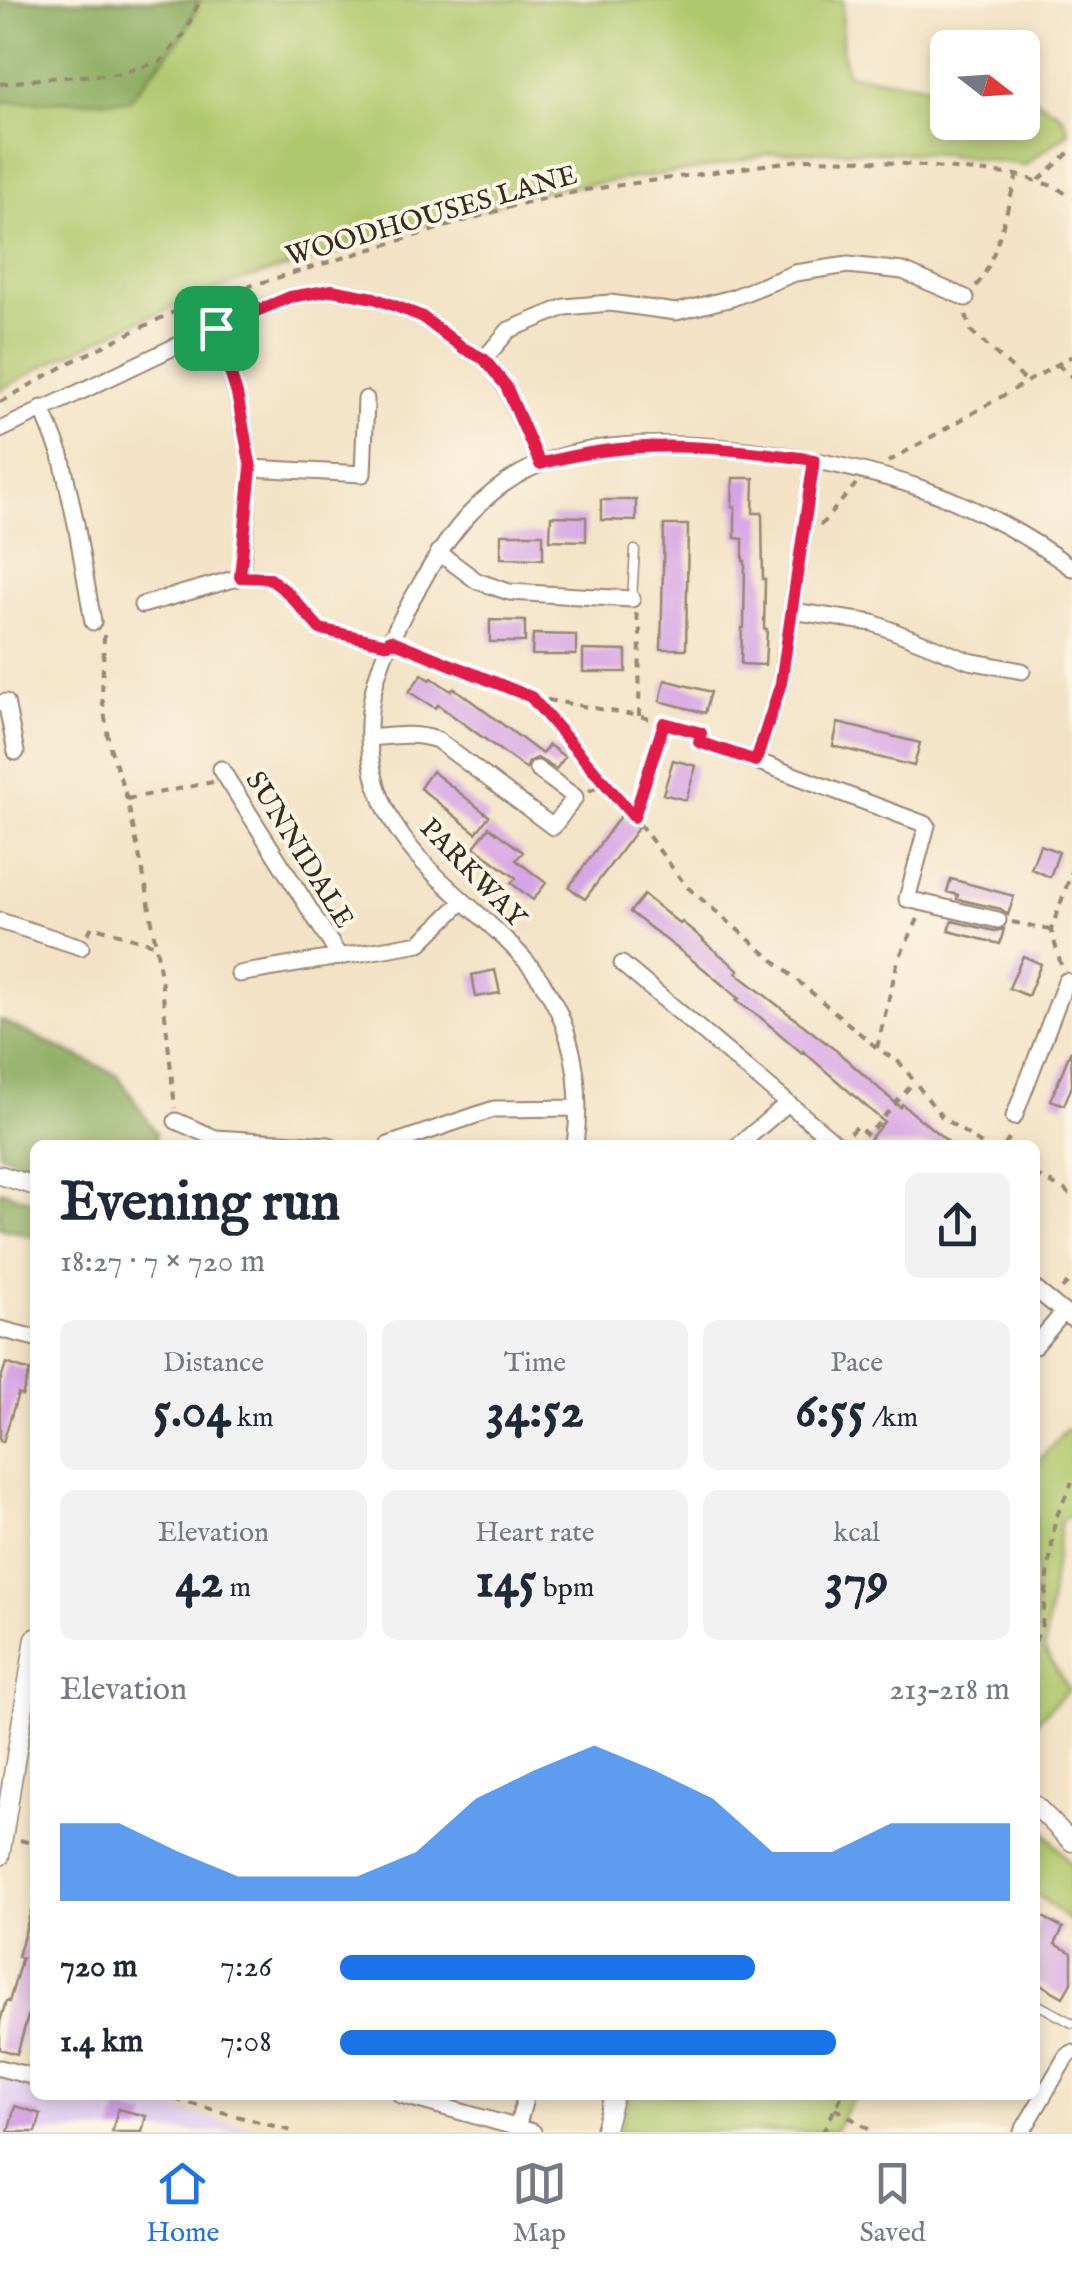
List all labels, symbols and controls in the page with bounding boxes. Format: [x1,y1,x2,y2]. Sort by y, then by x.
north arrow [930,30,1040,140]
map controls [930,30,1040,140]
street label: WOODHOUSES LANE [282,158,581,275]
pin [174,286,259,371]
icon: arrive [189,301,244,356]
street label: SUNNIDALE [237,765,361,935]
street label: PARKWAY [411,812,534,937]
text: Evening run [60,1169,340,1239]
button: share [905,1173,1010,1278]
text: 18:27 · 7 × 720 m [60,1242,265,1283]
text: Distance [163,1346,264,1381]
text: Time [504,1346,566,1381]
text: Pace [830,1346,883,1381]
text: 5.04 [153,1381,231,1444]
text: 34:52 [486,1381,584,1444]
text: 6:55 [795,1381,866,1444]
text: km [231,1401,274,1436]
text: /km [866,1401,918,1436]
text: Elevation [158,1516,269,1551]
text: Heart rate [475,1516,595,1551]
text: kcal [833,1516,880,1551]
text: 42 [175,1551,223,1614]
text: 145 [476,1551,537,1614]
text: 379 [825,1551,889,1614]
text: m [223,1571,251,1606]
text: bpm [537,1571,594,1606]
text: Elevation [60,1670,187,1711]
text: 213–218 m [889,1670,1010,1711]
text: 720 m [60,1947,137,1988]
text: 7:26 [220,1947,272,1988]
text: 1.4 km [60,2022,144,2063]
text: 7:08 [220,2022,272,2063]
tab: Home [146,2156,219,2251]
tab: Map [512,2156,567,2251]
tab: Saved [859,2156,926,2251]

